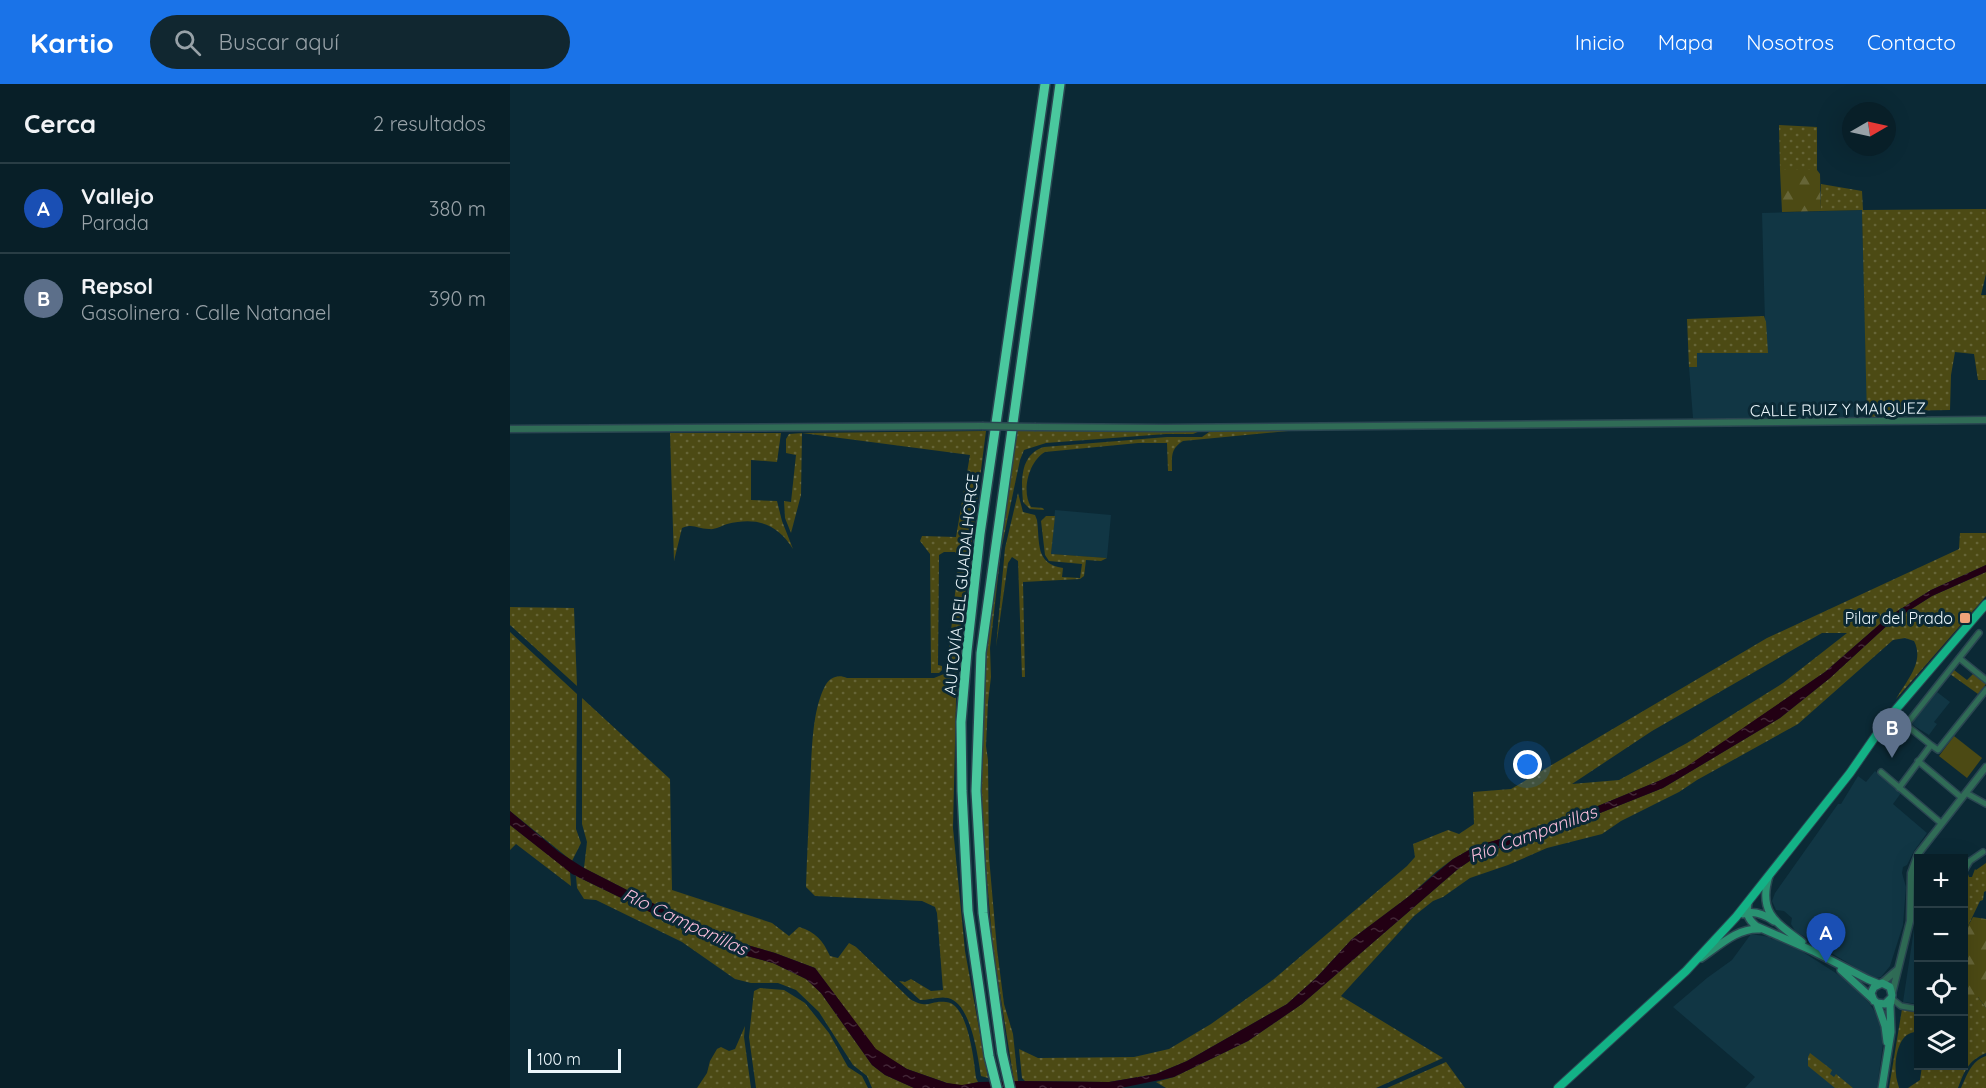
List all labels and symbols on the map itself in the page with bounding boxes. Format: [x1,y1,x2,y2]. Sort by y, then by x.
north arrow [1842,102,1896,156]
street label: CALLE RUIZ Y MAIQUEZ [1750,397,1926,421]
street label: AUTOVÍA DEL GUADALHORCE [939,472,983,696]
place label: Pilar del Prado [1845,608,1953,628]
marker: Pilar del Prado [1958,611,1972,625]
pin: B [1872,708,1912,758]
your location [1513,750,1542,779]
water label: Río Campanillas [1466,799,1601,867]
water label: Río Campanillas [619,883,752,961]
pin: A [1806,914,1846,963]
scale bar [528,1046,621,1074]

